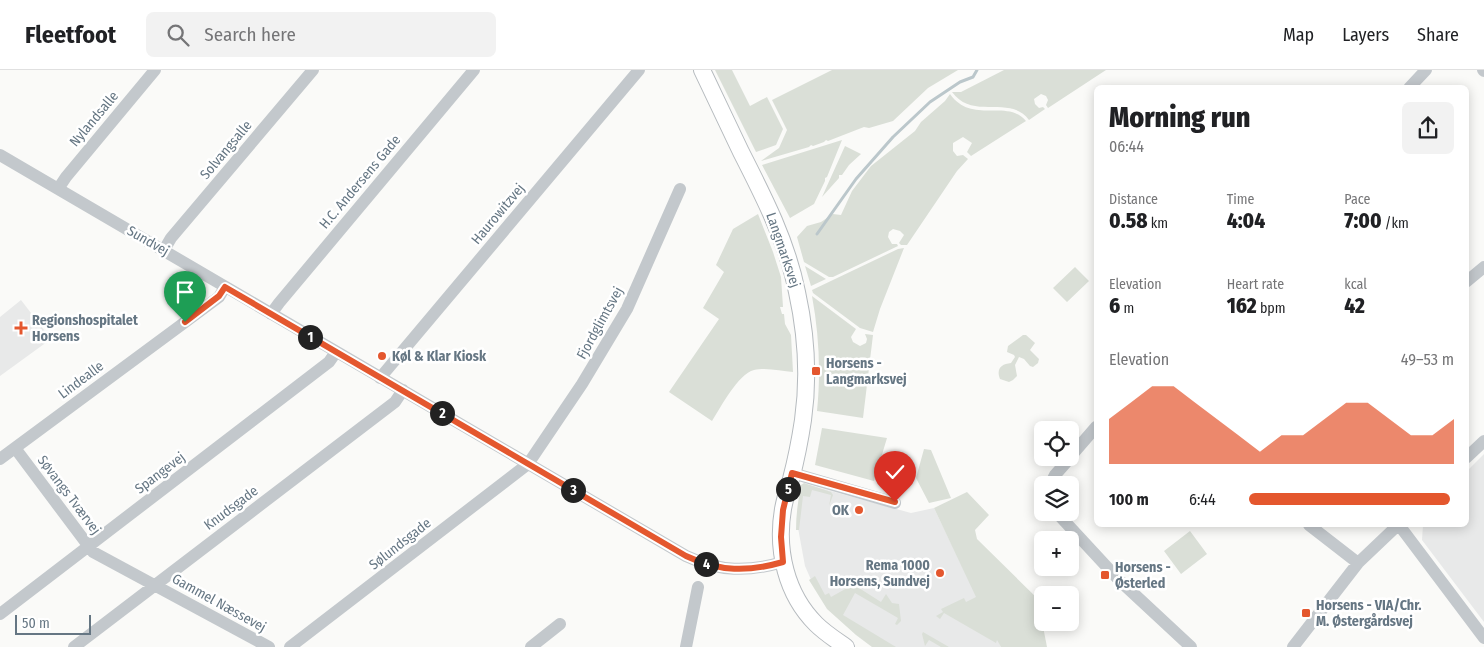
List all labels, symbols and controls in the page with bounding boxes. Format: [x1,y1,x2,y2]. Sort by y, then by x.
search box [146,12,496,57]
text: Fleetfoot [25,21,116,49]
icon: search [164,21,192,49]
text: Search here [204,23,296,46]
text: Map [1283,24,1314,46]
text: Layers [1342,24,1389,46]
text: Share [1417,24,1459,46]
street label: Nylandsalle [66,88,122,150]
text: Morning run [1109,101,1250,134]
button: share [1402,102,1454,154]
street label: Solvangsalle [197,117,256,183]
street label: H.C. Andersens Gade [316,132,404,232]
text: 06:44 [1109,137,1144,156]
street label: Haurowitzvej [468,180,528,248]
text: Distance [1109,191,1158,208]
text: Time [1227,191,1254,208]
text: Pace [1344,191,1370,208]
text: 0.58 [1109,208,1148,234]
text: 4:04 [1227,208,1265,234]
text: 7:00 [1344,208,1382,234]
street label: Langmarksvej [762,210,804,290]
text: km [1148,215,1168,232]
text: /km [1382,215,1409,232]
street label: Sundvej [124,222,172,260]
pin [164,271,206,322]
text: Elevation [1109,276,1162,293]
text: Heart rate [1227,276,1284,293]
text: kcal [1344,276,1367,293]
icon: arrive [171,278,199,306]
street label: Fjordglimtsvej [573,284,627,362]
text: 6 [1109,293,1120,319]
text: 162 [1227,293,1257,319]
text: 42 [1344,293,1365,319]
text: m [1120,300,1134,317]
text: bpm [1257,300,1286,317]
place label: Regionshospitalet Horsens [32,312,139,345]
marker: Regionshospitalet Horsens [14,321,28,335]
pin: 1 [298,324,322,350]
text: 1 [308,329,313,346]
place label: Køl & Klar Kiosk [392,348,487,365]
marker: Køl & Klar Kiosk [376,350,388,362]
text: Elevation [1109,350,1169,369]
text: 49–53 m [1401,350,1454,369]
place label: Horsens - Langmarksvej [826,355,907,388]
street label: Lindealle [55,357,107,403]
marker: Horsens - Langmarksvej [810,365,822,377]
pin: 2 [430,400,454,426]
text: 2 [439,405,446,422]
map controls [1034,421,1079,631]
button: locate [1034,421,1079,466]
street label: Spangevej [132,449,188,497]
pin [874,451,916,502]
street label: Søvangs Tværvej [34,452,104,538]
icon: check [881,458,909,486]
pin: 5 [776,476,800,502]
button: layers [1034,476,1079,521]
pin: 3 [560,478,586,502]
text: 5 [785,481,792,498]
street label: Knudsgade [201,482,261,534]
text: 3 [570,482,577,499]
text: 100 m [1109,490,1149,509]
text: 6:44 [1189,490,1216,509]
place label: OK [832,502,850,519]
marker: OK [853,504,865,516]
street label: Sølundsgade [366,515,434,573]
button: + [1034,531,1079,576]
pin: 4 [694,552,718,576]
text: 4 [703,556,710,573]
place label: Rema 1000 Horsens, Sundvej [830,557,930,590]
place label: Horsens - Østerled [1115,559,1171,592]
marker: Rema 1000 Horsens, Sundvej [934,567,946,579]
marker: Horsens - Østerled [1099,569,1111,581]
street label: Gammel Næssevej [169,570,269,636]
button: − [1034,586,1079,631]
place label: Horsens - VIA/Chr. M. Østergårdsvej [1316,597,1421,630]
marker: Horsens - VIA/Chr. M. Østergårdsvej [1300,607,1312,619]
scale bar [15,612,91,635]
text: 50 m [22,615,50,632]

